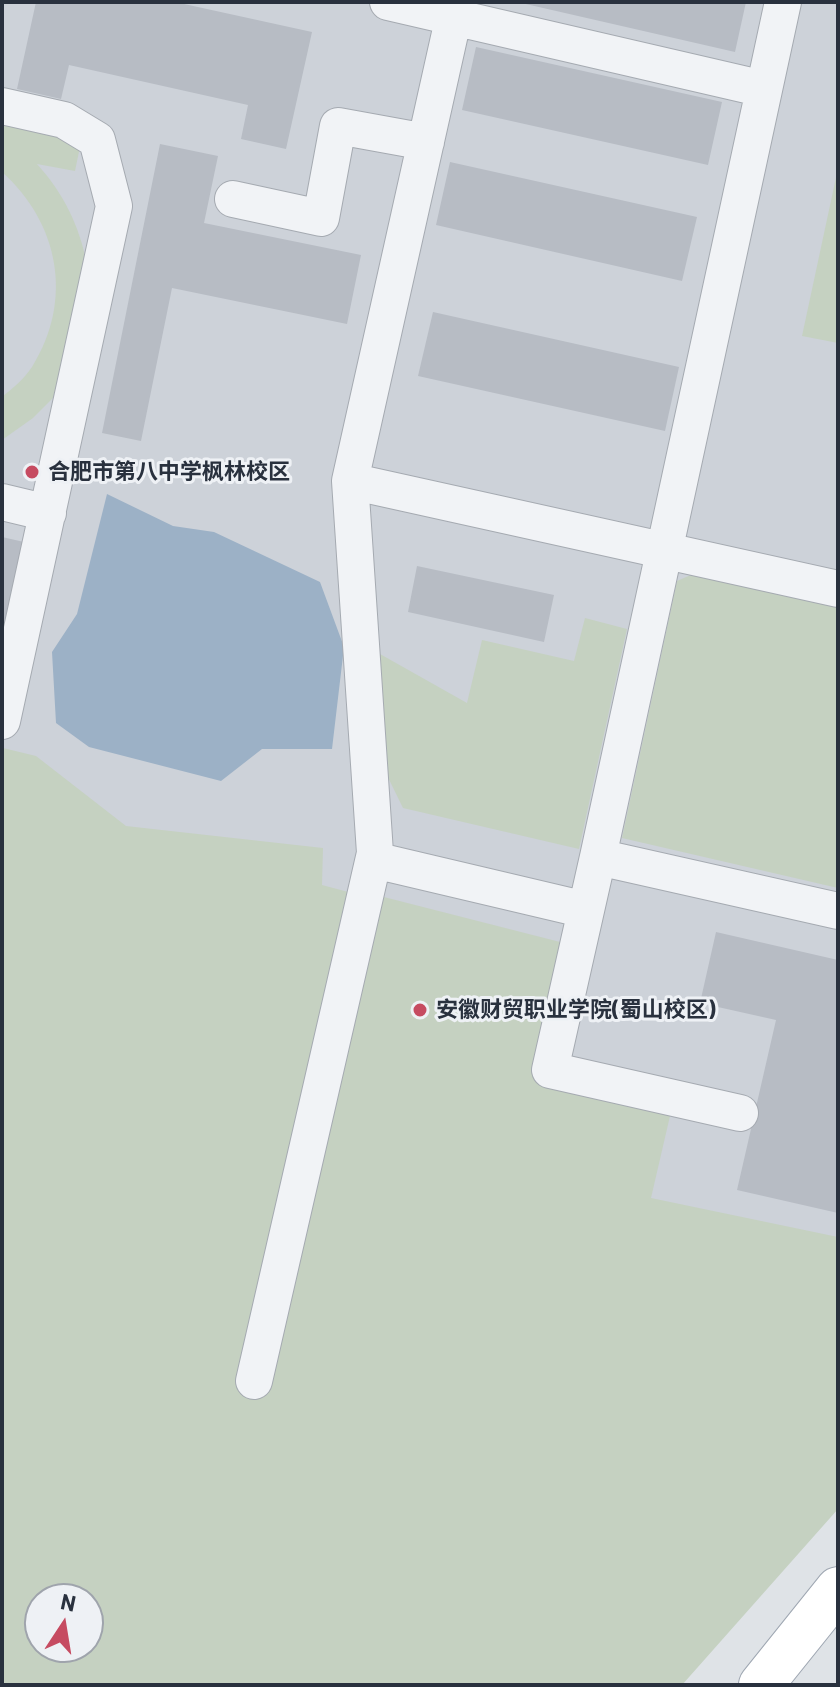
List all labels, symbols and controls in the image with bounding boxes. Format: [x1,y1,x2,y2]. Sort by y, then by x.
place label: 合肥市第八中学枫林校区 [48,459,290,485]
marker: 合肥市第八中学枫林校区 [23,463,41,481]
place label: 安徽财贸职业学院(蜀山校区) [436,997,715,1023]
marker: 安徽财贸职业学院(蜀山校区) [411,1001,429,1019]
north arrow [24,1583,104,1663]
text: N [59,1587,78,1616]

